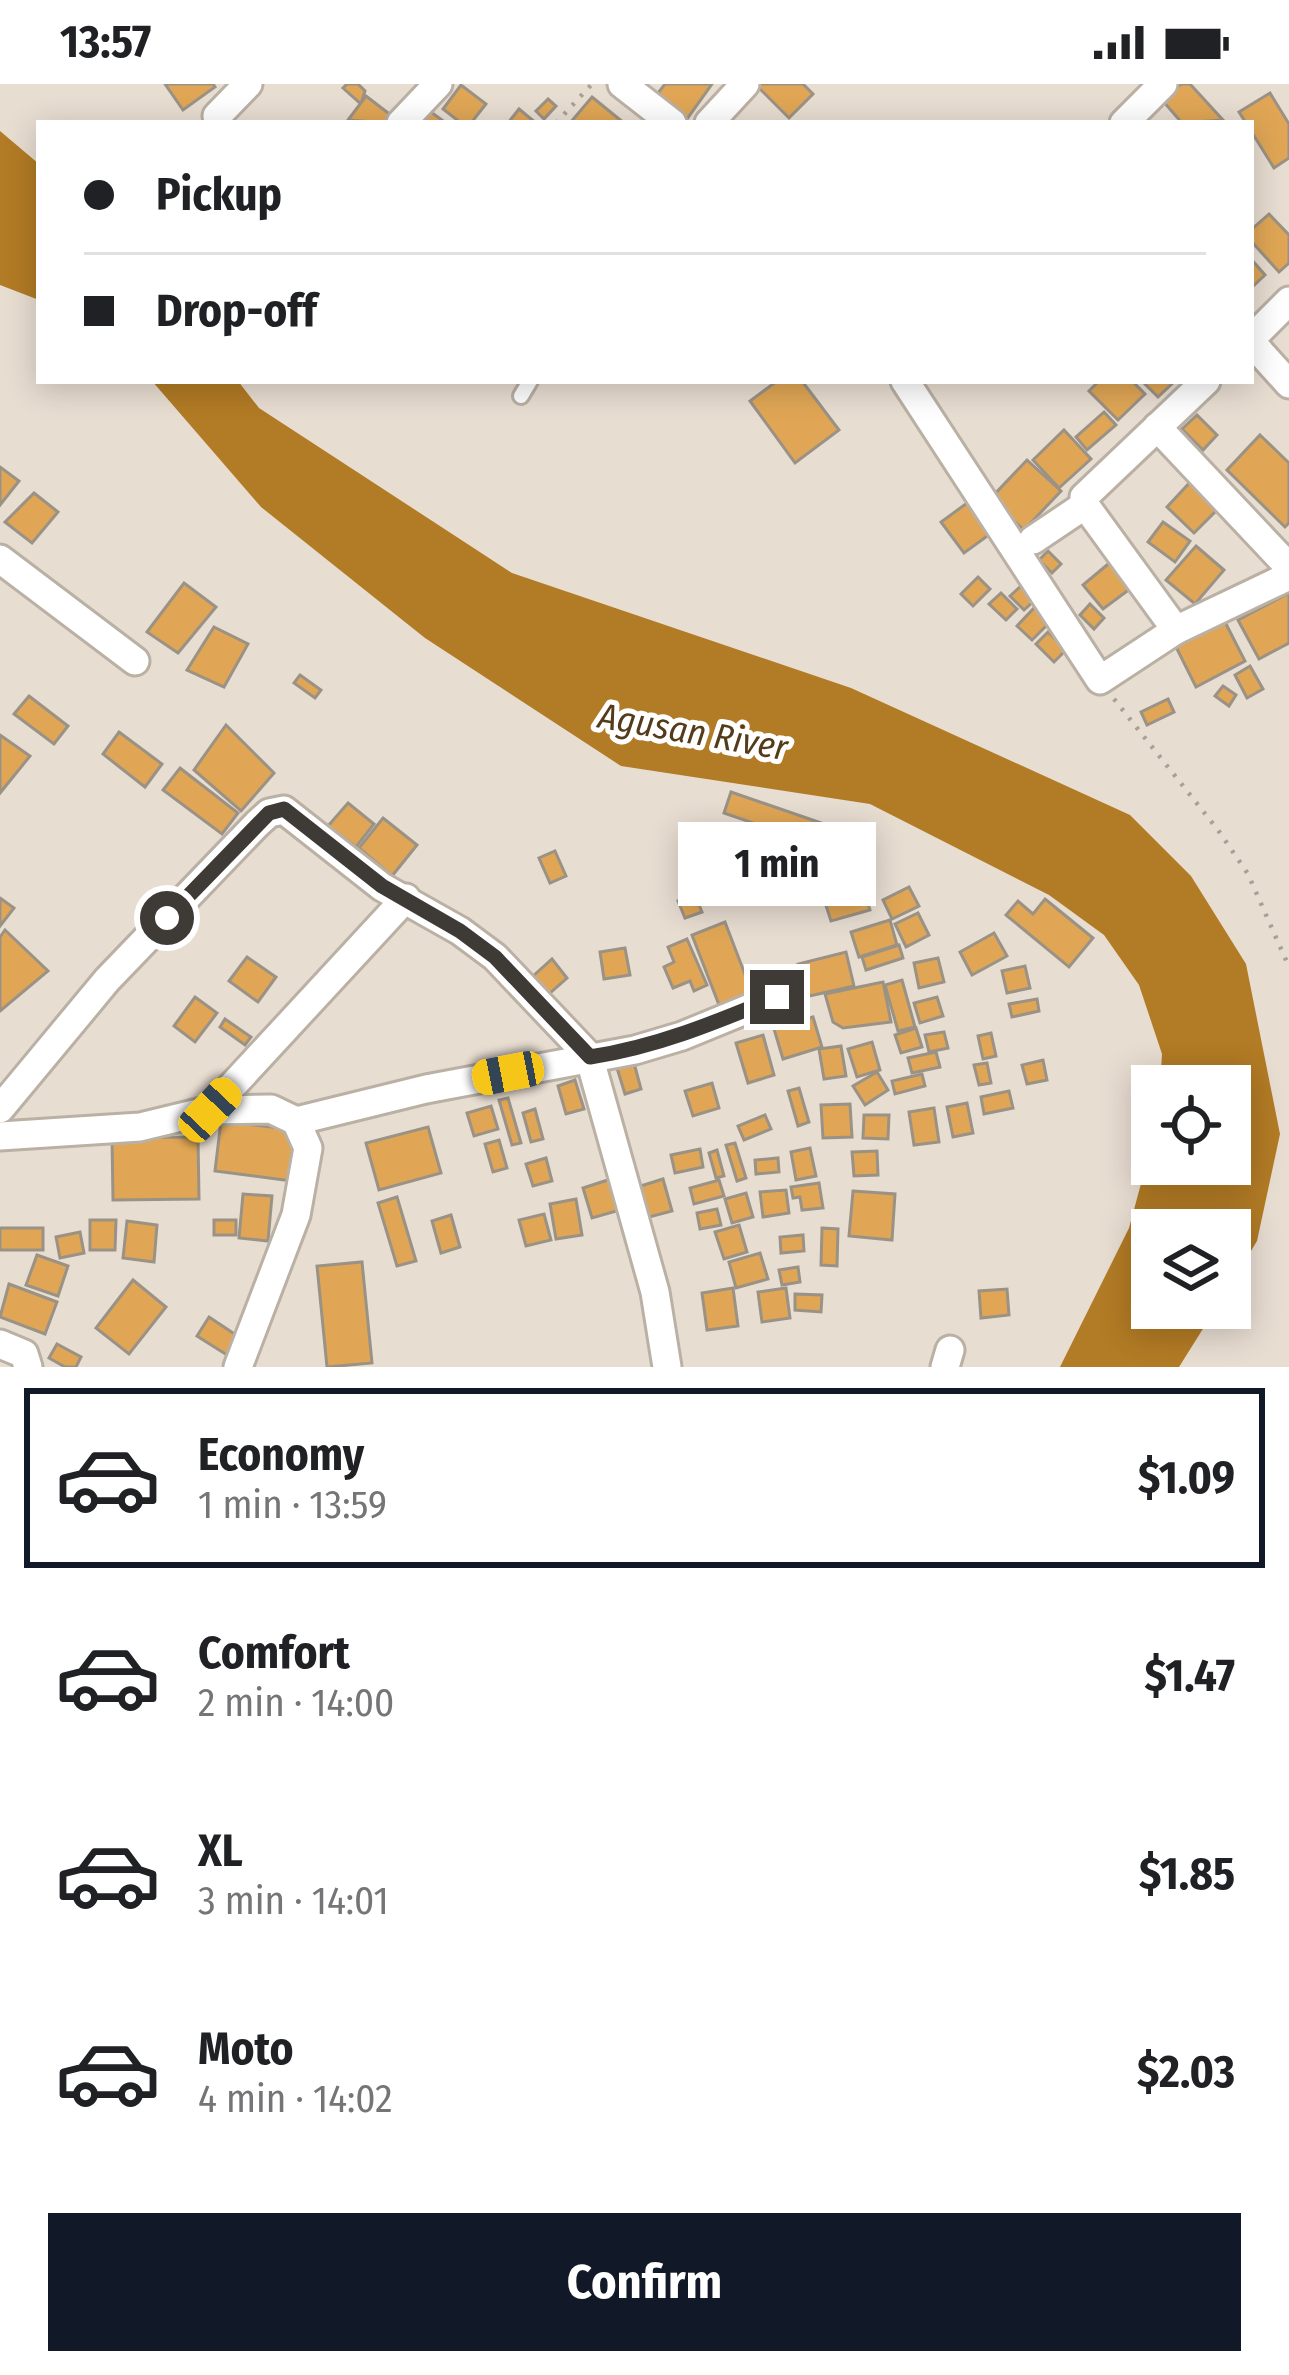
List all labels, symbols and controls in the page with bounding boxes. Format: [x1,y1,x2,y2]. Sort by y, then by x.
text: 13:57 [60,15,151,69]
text: Pickup [156,168,282,222]
text: Drop-off [156,284,317,338]
water label: Agusan River [593,693,792,771]
callout: 1 min [678,823,876,907]
text: 1 min [735,841,819,887]
route start [140,891,194,945]
route end [750,970,804,1024]
car [469,1048,547,1098]
map controls [1131,1065,1251,1329]
button: locate [1131,1065,1251,1185]
car [172,1071,248,1149]
button: layers [1131,1209,1251,1329]
icon: car [54,1424,162,1532]
text: Economy [198,1428,364,1482]
text: $1.09 [1138,1451,1235,1505]
text: 1 min · 13:59 [198,1482,387,1528]
icon: car [54,1622,162,1730]
text: Comfort [198,1626,350,1680]
text: $1.47 [1145,1649,1235,1703]
text: 2 min · 14:00 [198,1680,394,1726]
icon: car [54,1820,162,1928]
text: XL [198,1824,243,1878]
text: $1.85 [1139,1847,1235,1901]
text: 3 min · 14:01 [198,1878,389,1924]
icon: car [54,2018,162,2126]
text: Moto [198,2022,294,2076]
text: $2.03 [1137,2045,1235,2099]
text: 4 min · 14:02 [198,2076,392,2122]
button: Confirm [48,2213,1241,2351]

